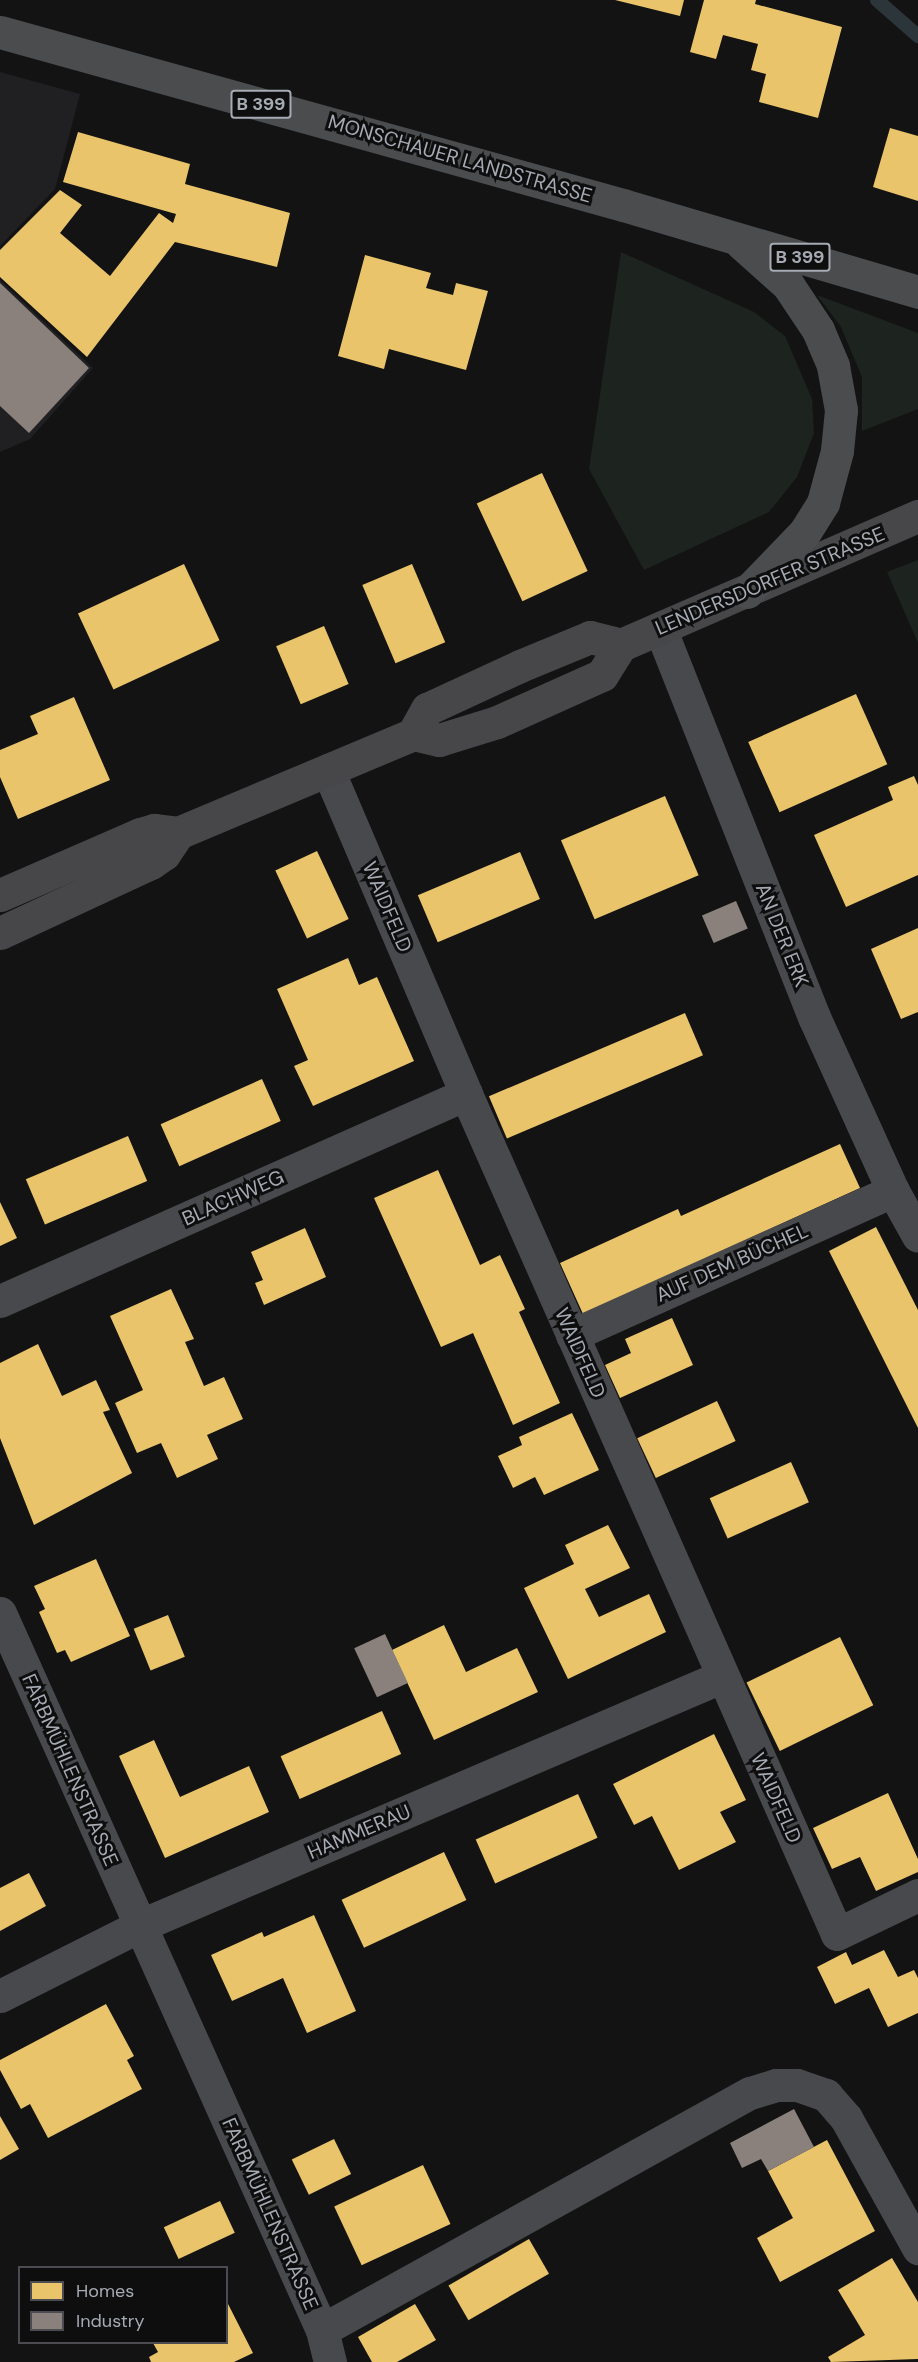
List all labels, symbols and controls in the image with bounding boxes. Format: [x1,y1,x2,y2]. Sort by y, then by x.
road number: B 399 [230,89,292,119]
street label: MONSCHAUER LANDSTRASSE [325,110,595,208]
road number: B 399 [768,242,832,272]
street label: LENDERSDORFER STRASSE [652,522,888,640]
street label: WAIDFELD [357,858,417,956]
street label: AN DER ERK [750,880,814,990]
street label: BLACHWEG [178,1165,288,1231]
street label: AUF DEM BÜCHEL [652,1219,812,1307]
street label: WAIDFELD [550,1304,610,1402]
street label: FARBMÜHLENSTRASSE [17,1670,123,1870]
street label: WAIDFELD [746,1749,806,1847]
street label: HAMMERAU [304,1800,414,1864]
street label: FARBMÜHLENSTRASSE [217,2114,323,2314]
legend [18,2266,228,2344]
text: Homes [76,2279,134,2303]
text: Industry [76,2309,145,2333]

